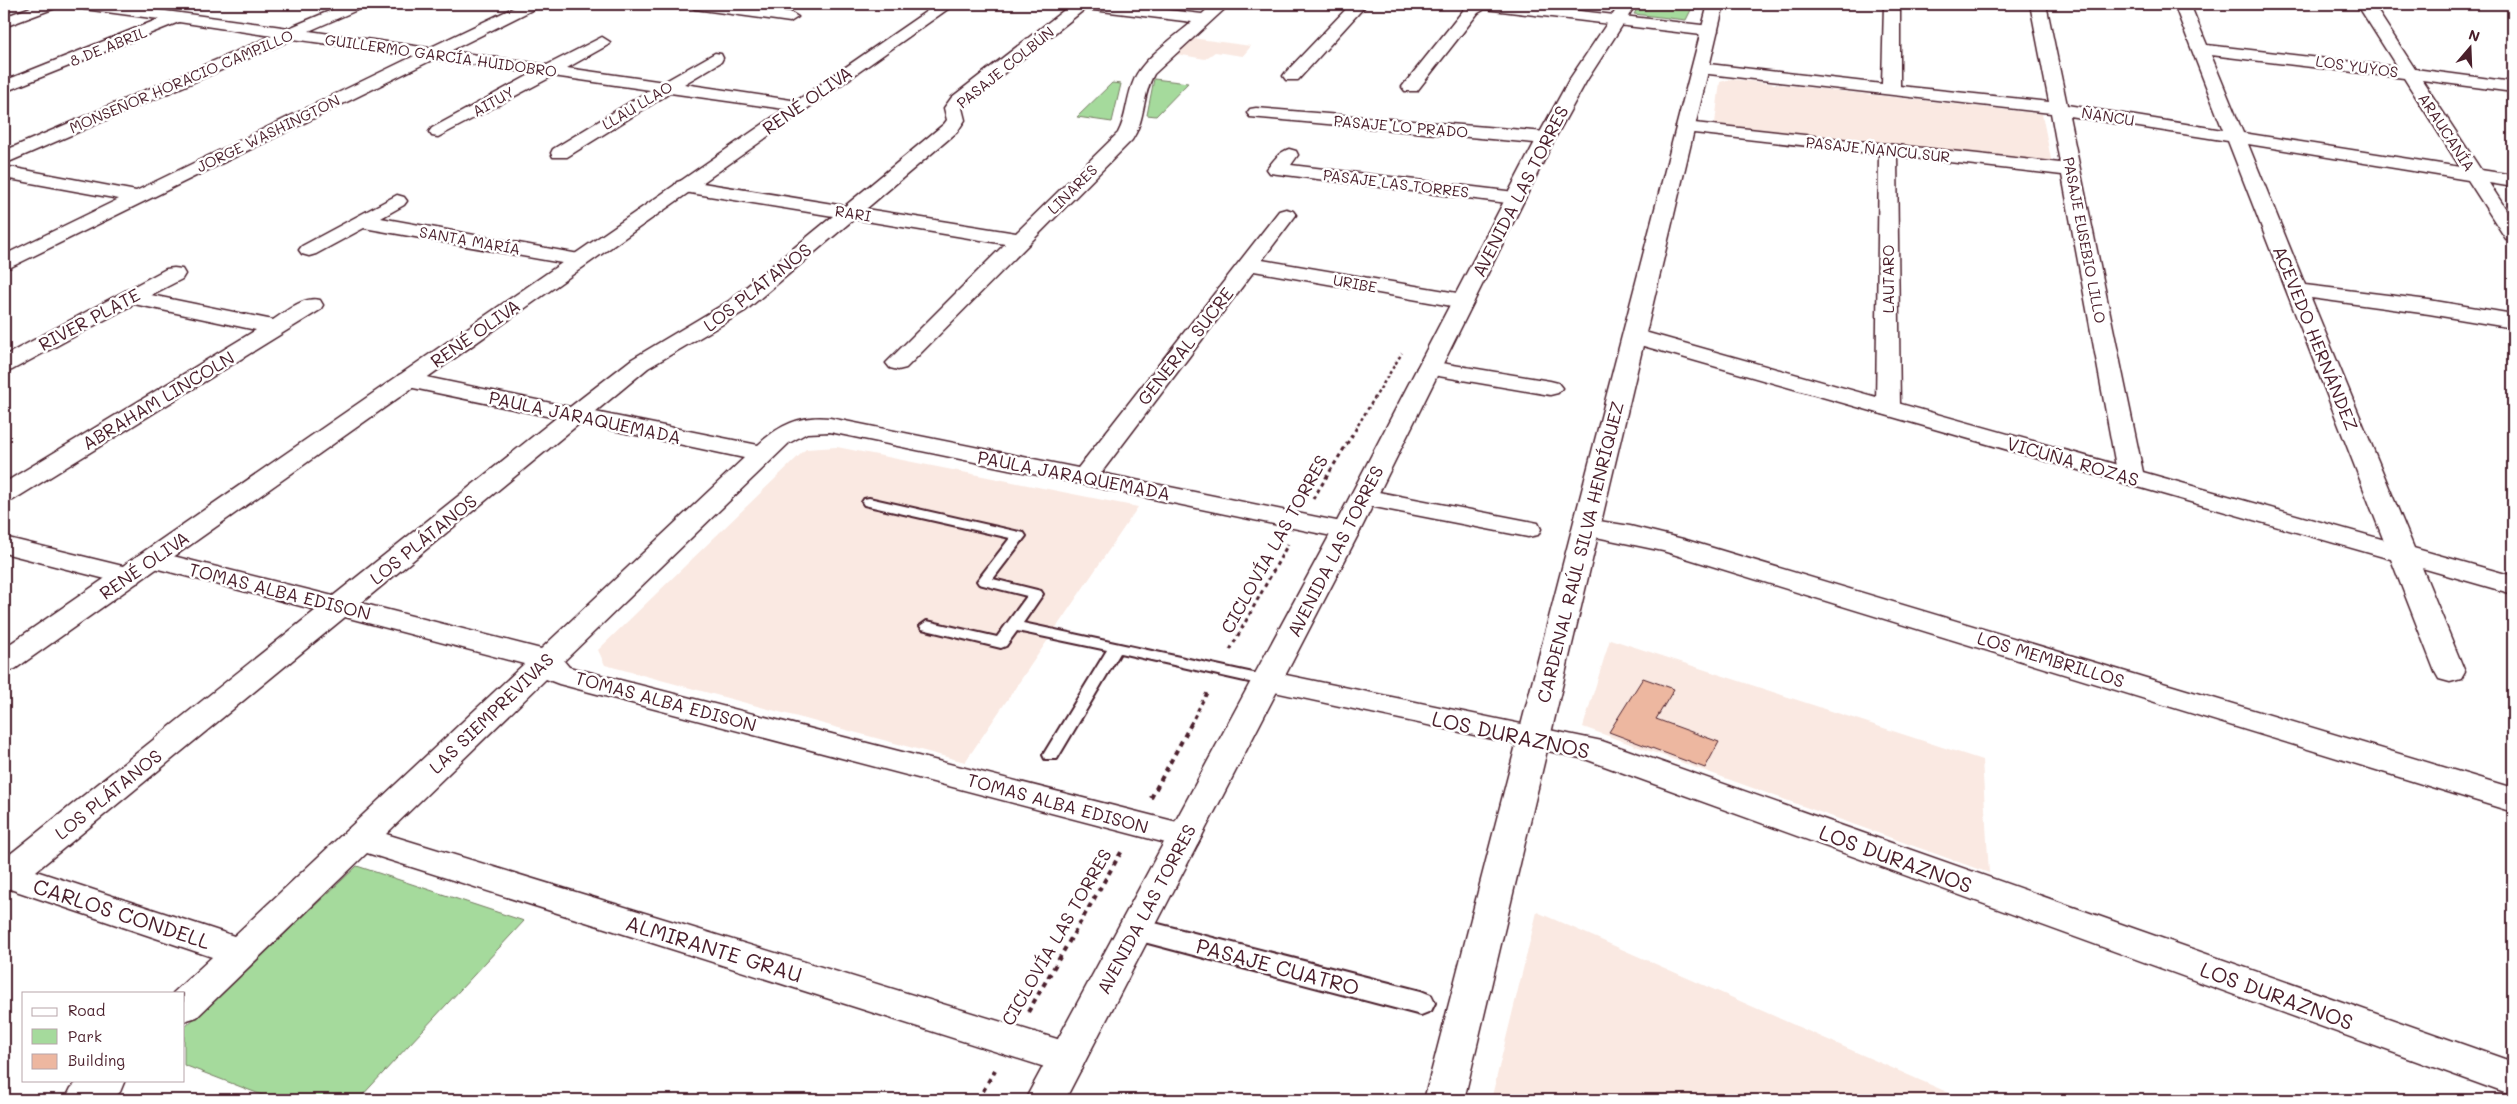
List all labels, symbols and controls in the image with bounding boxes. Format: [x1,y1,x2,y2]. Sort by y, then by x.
street label: 8 DE ABRIL [67,21,150,71]
street label: PASAJE COLBÚN [952,22,1058,112]
north arrow [2444,22,2494,72]
street label: MONSEÑOR HORACIO CAMPILLO [66,25,296,137]
text: N [2466,25,2483,46]
street label: GUILLERMO GARCÍA HUIDOBRO [324,29,558,81]
street label: LOS YUYOS [2315,50,2399,82]
street label: RENÉ OLIVA [757,60,857,140]
street label: LLAU LLAO [598,76,676,134]
street label: AITUY [468,81,518,121]
street label: ARAUCANÍA [2414,89,2480,175]
street label: JORGE WASHINGTON [193,90,343,176]
street label: AVENIDA LAS TORRES [1466,101,1574,281]
street label: ÑANCU [2080,102,2136,130]
street label: PASAJE LO PRADO [1333,110,1469,142]
street label: PASAJE ÑANCU SUR [1805,131,1951,167]
street label: PASAJE EUSEBIO LILLO [2059,155,2111,325]
street label: LINARES [1043,160,1101,218]
street label: PASAJE LAS TORRES [1322,164,1470,202]
street label: RARI [834,200,873,226]
street label: SANTA MARÍA [418,221,522,259]
street label: LOS PLÁTANOS [698,237,816,337]
street label: ACEVEDO HERNÁNDEZ [2268,242,2364,434]
street label: LAUTARO [1878,245,1898,313]
street label: URIBE [1332,269,1379,297]
street label: RIVER PLATE [34,282,144,356]
street label: GENERAL SUCRE [1131,282,1239,410]
street label: RENÉ OLIVA [425,293,525,373]
street label: ABRAHAM LINCOLN [77,345,239,455]
street label: PAULA JARAQUEMADA [487,385,683,449]
street label: CARDENAL RAÚL SILVA HENRÍQUEZ [1531,399,1629,705]
street label: VICUÑA ROZAS [2004,431,2142,491]
street label: PAULA JARAQUEMADA [975,445,1173,505]
street label: CICLOVÍA LAS TORRES [1215,450,1333,638]
street label: AVENIDA LAS TORRES [1281,461,1389,641]
street label: LOS PLÁTANOS [365,488,481,590]
street label: RENÉ OLIVA [94,525,194,605]
street label: TOMAS ALBA EDISON [187,557,373,625]
street label: LOS MEMBRILLOS [1975,625,2127,693]
street label: LAS SIEMPREVIVAS [424,647,558,779]
street label: TOMAS ALBA EDISON [573,665,759,737]
street label: LOS DURAZNOS [1430,704,1592,764]
street label: LOS PLÁTANOS [50,743,166,845]
street label: TOMAS ALBA EDISON [965,767,1151,839]
street label: LOS DURAZNOS [1816,818,1976,898]
street label: AVENIDA LAS TORRES [1091,820,1201,998]
street label: CICLOVÍA LAS TORRES [995,844,1117,1030]
street label: CARLOS CONDELL [30,872,214,954]
street label: ALMIRANTE GRAU [623,908,805,988]
street label: PASAJE CUATRO [1194,931,1362,1001]
street label: LOS DURAZNOS [2197,955,2357,1035]
legend [22,992,185,1082]
text: Road [68,1000,105,1020]
text: Park [68,1026,102,1046]
text: Building [68,1050,125,1070]

